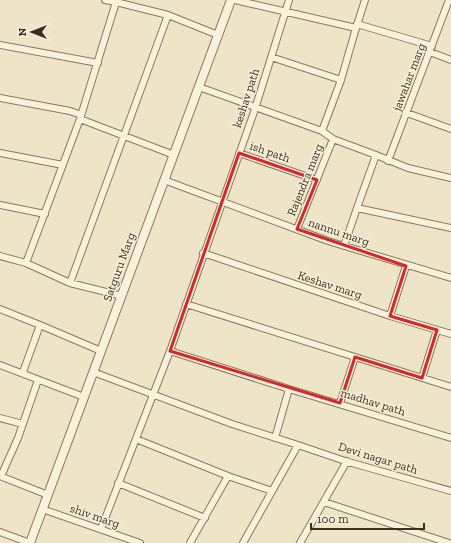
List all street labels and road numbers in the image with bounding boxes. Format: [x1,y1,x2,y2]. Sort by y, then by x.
street label: jawahar marg [389,41,429,114]
street label: keshav path [230,66,262,129]
street label: ish path [248,139,292,165]
street label: Rajendra marg [284,141,327,219]
street label: nannu marg [307,215,372,249]
street label: Satguru Marg [100,230,138,303]
street label: Keshav marg [296,268,364,302]
street label: madhav path [339,385,407,419]
street label: Devi nagar path [337,439,420,477]
street label: shiv marg [68,501,122,531]

